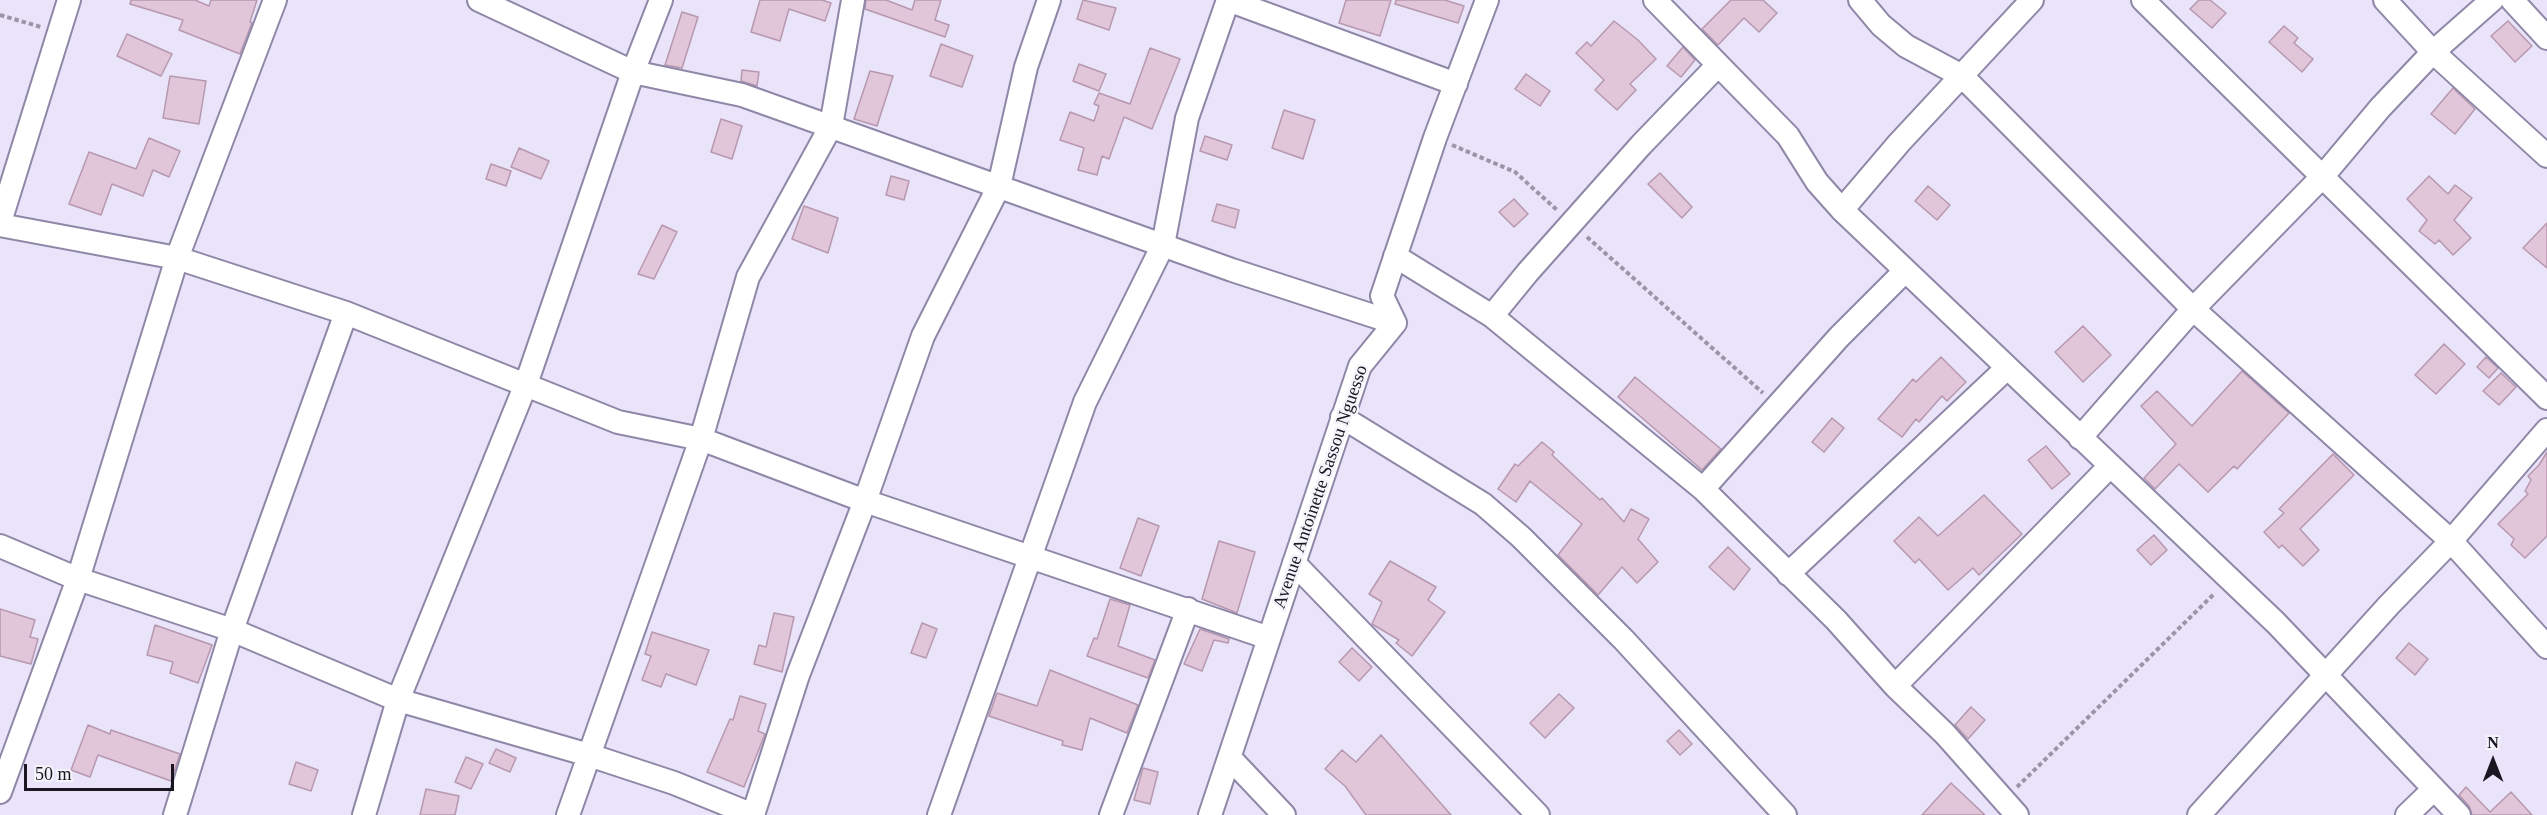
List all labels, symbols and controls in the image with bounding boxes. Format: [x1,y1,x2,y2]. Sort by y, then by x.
street label: Avenue Antoinette Sassou Nguesso [1269,362,1373,612]
north arrow [2463,731,2523,791]
text: N [2487,734,2499,751]
scale bar [27,752,177,790]
text: 50 m [35,764,72,784]

